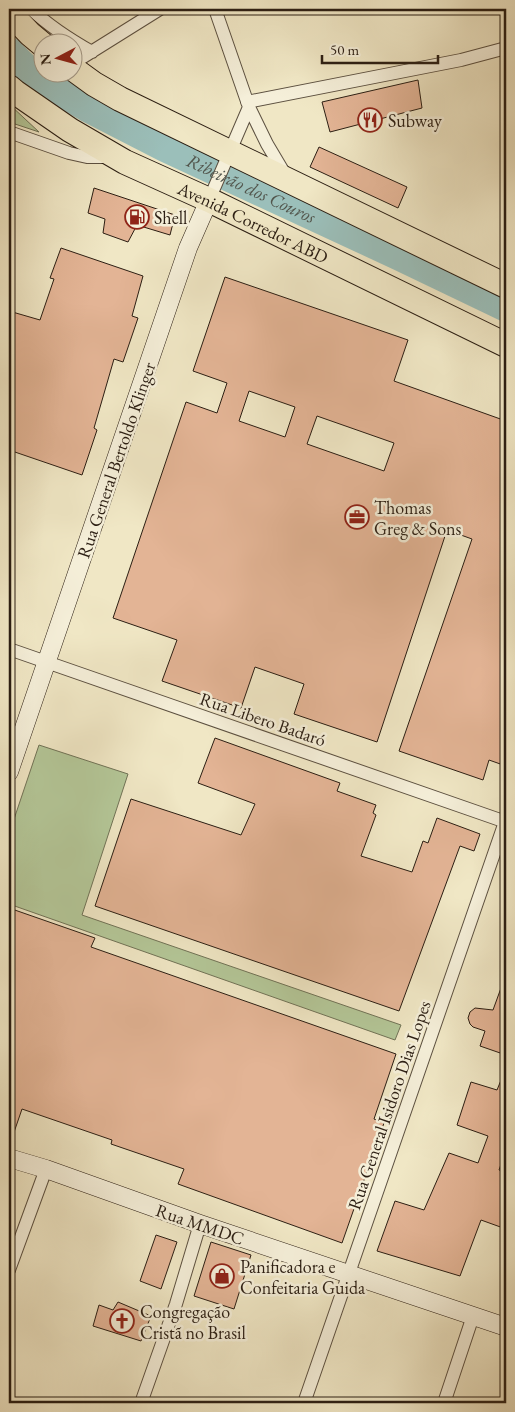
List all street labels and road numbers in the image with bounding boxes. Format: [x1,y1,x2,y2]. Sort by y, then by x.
street label: Avenida Corredor ABD [174,176,332,268]
street label: Rua General Bertoldo Klinger [72,359,160,561]
street label: Rua Libero Badaró [197,687,329,751]
street label: Rua General Isidoro Dias Lopes [342,997,436,1213]
street label: Rua MMDC [153,1198,247,1250]

